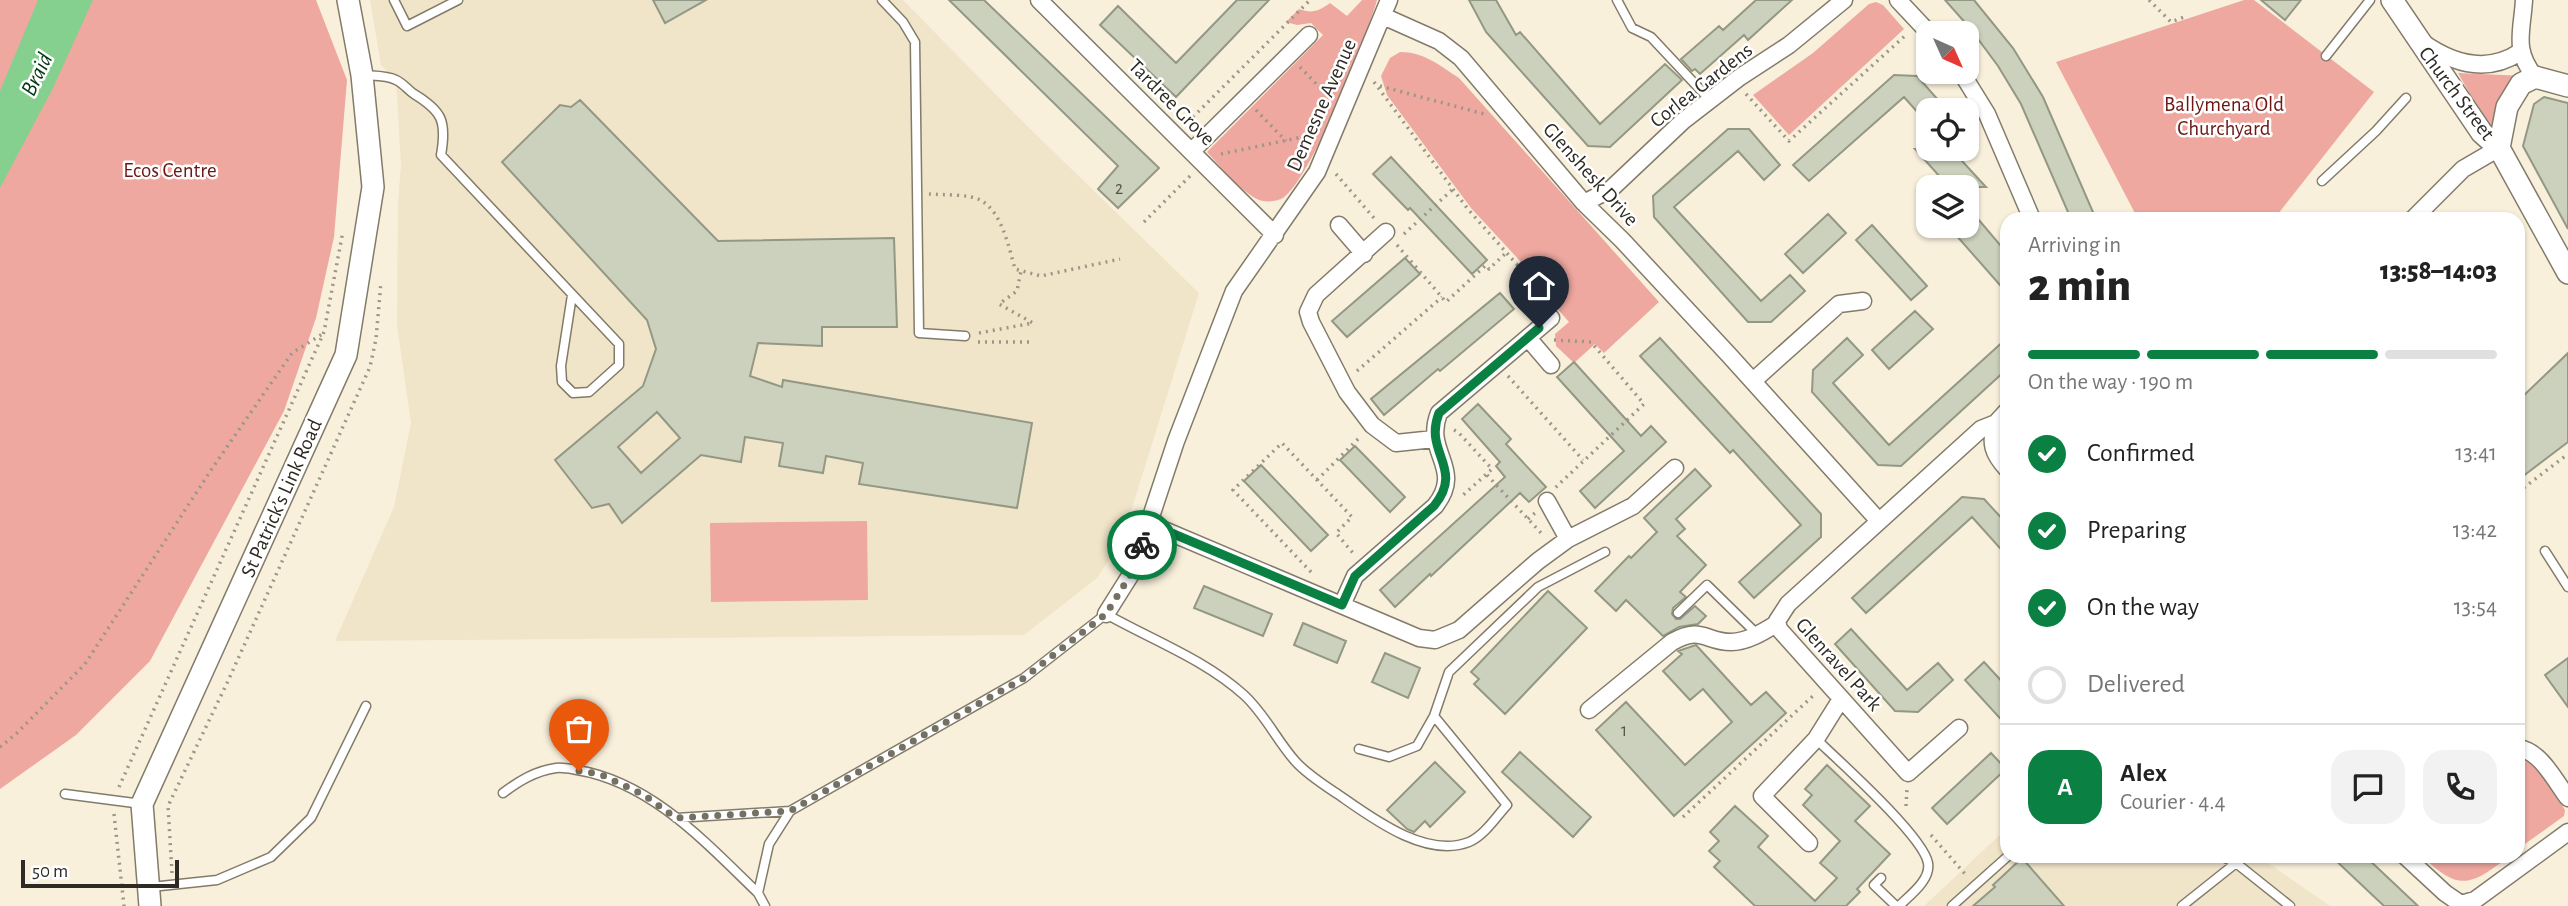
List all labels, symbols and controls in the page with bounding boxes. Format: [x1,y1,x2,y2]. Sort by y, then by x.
north arrow [1916,21,1979,84]
map controls [1916,21,1979,238]
street label: Demesne Avenue [1283,36,1360,175]
street label: Corlea Gardens [1646,39,1756,132]
street label: Church Street [2415,43,2499,144]
water label: Braid [17,50,57,100]
street label: Tardree Grove [1124,55,1219,150]
park label: Ballymena Old Churchyard [2164,94,2284,139]
button: locate [1916,98,1979,161]
street label: Glenshesk Drive [1539,119,1642,230]
park label: Ecos Centre [123,160,217,181]
button: layers [1916,175,1979,238]
house number: 2 [1115,180,1123,198]
text: Arriving in [2028,234,2121,257]
pin [1509,256,1569,328]
text: 13:58–14:03 [2380,258,2497,284]
text: 2 min [2028,263,2131,309]
icon: home [1520,267,1558,305]
text: On the way · 190 m [2028,371,2193,394]
street label: St Patrick’s Link Road [237,416,326,580]
icon: check [2028,435,2066,473]
text: Confirmed [2087,440,2195,466]
text: 13:41 [2455,442,2497,465]
courier [1107,510,1177,580]
icon: check [2028,512,2066,550]
text: Preparing [2087,517,2186,543]
text: 13:42 [2453,519,2497,542]
icon: bike [1123,526,1161,564]
icon: check [2028,589,2066,627]
text: On the way [2087,594,2199,620]
text: 13:54 [2454,596,2497,619]
street label: Glenravel Park [1792,614,1886,715]
text: Delivered [2087,671,2185,697]
pin [549,699,609,771]
icon: bag [560,710,598,748]
house number: 1 [1621,722,1627,740]
button: chat [2331,750,2405,824]
button: phone [2423,750,2497,824]
text: Alex [2120,760,2167,786]
text: A [2057,774,2073,800]
text: Courier · 4.4 [2120,791,2226,814]
scale bar [21,857,178,889]
text: 50 m [32,862,68,881]

